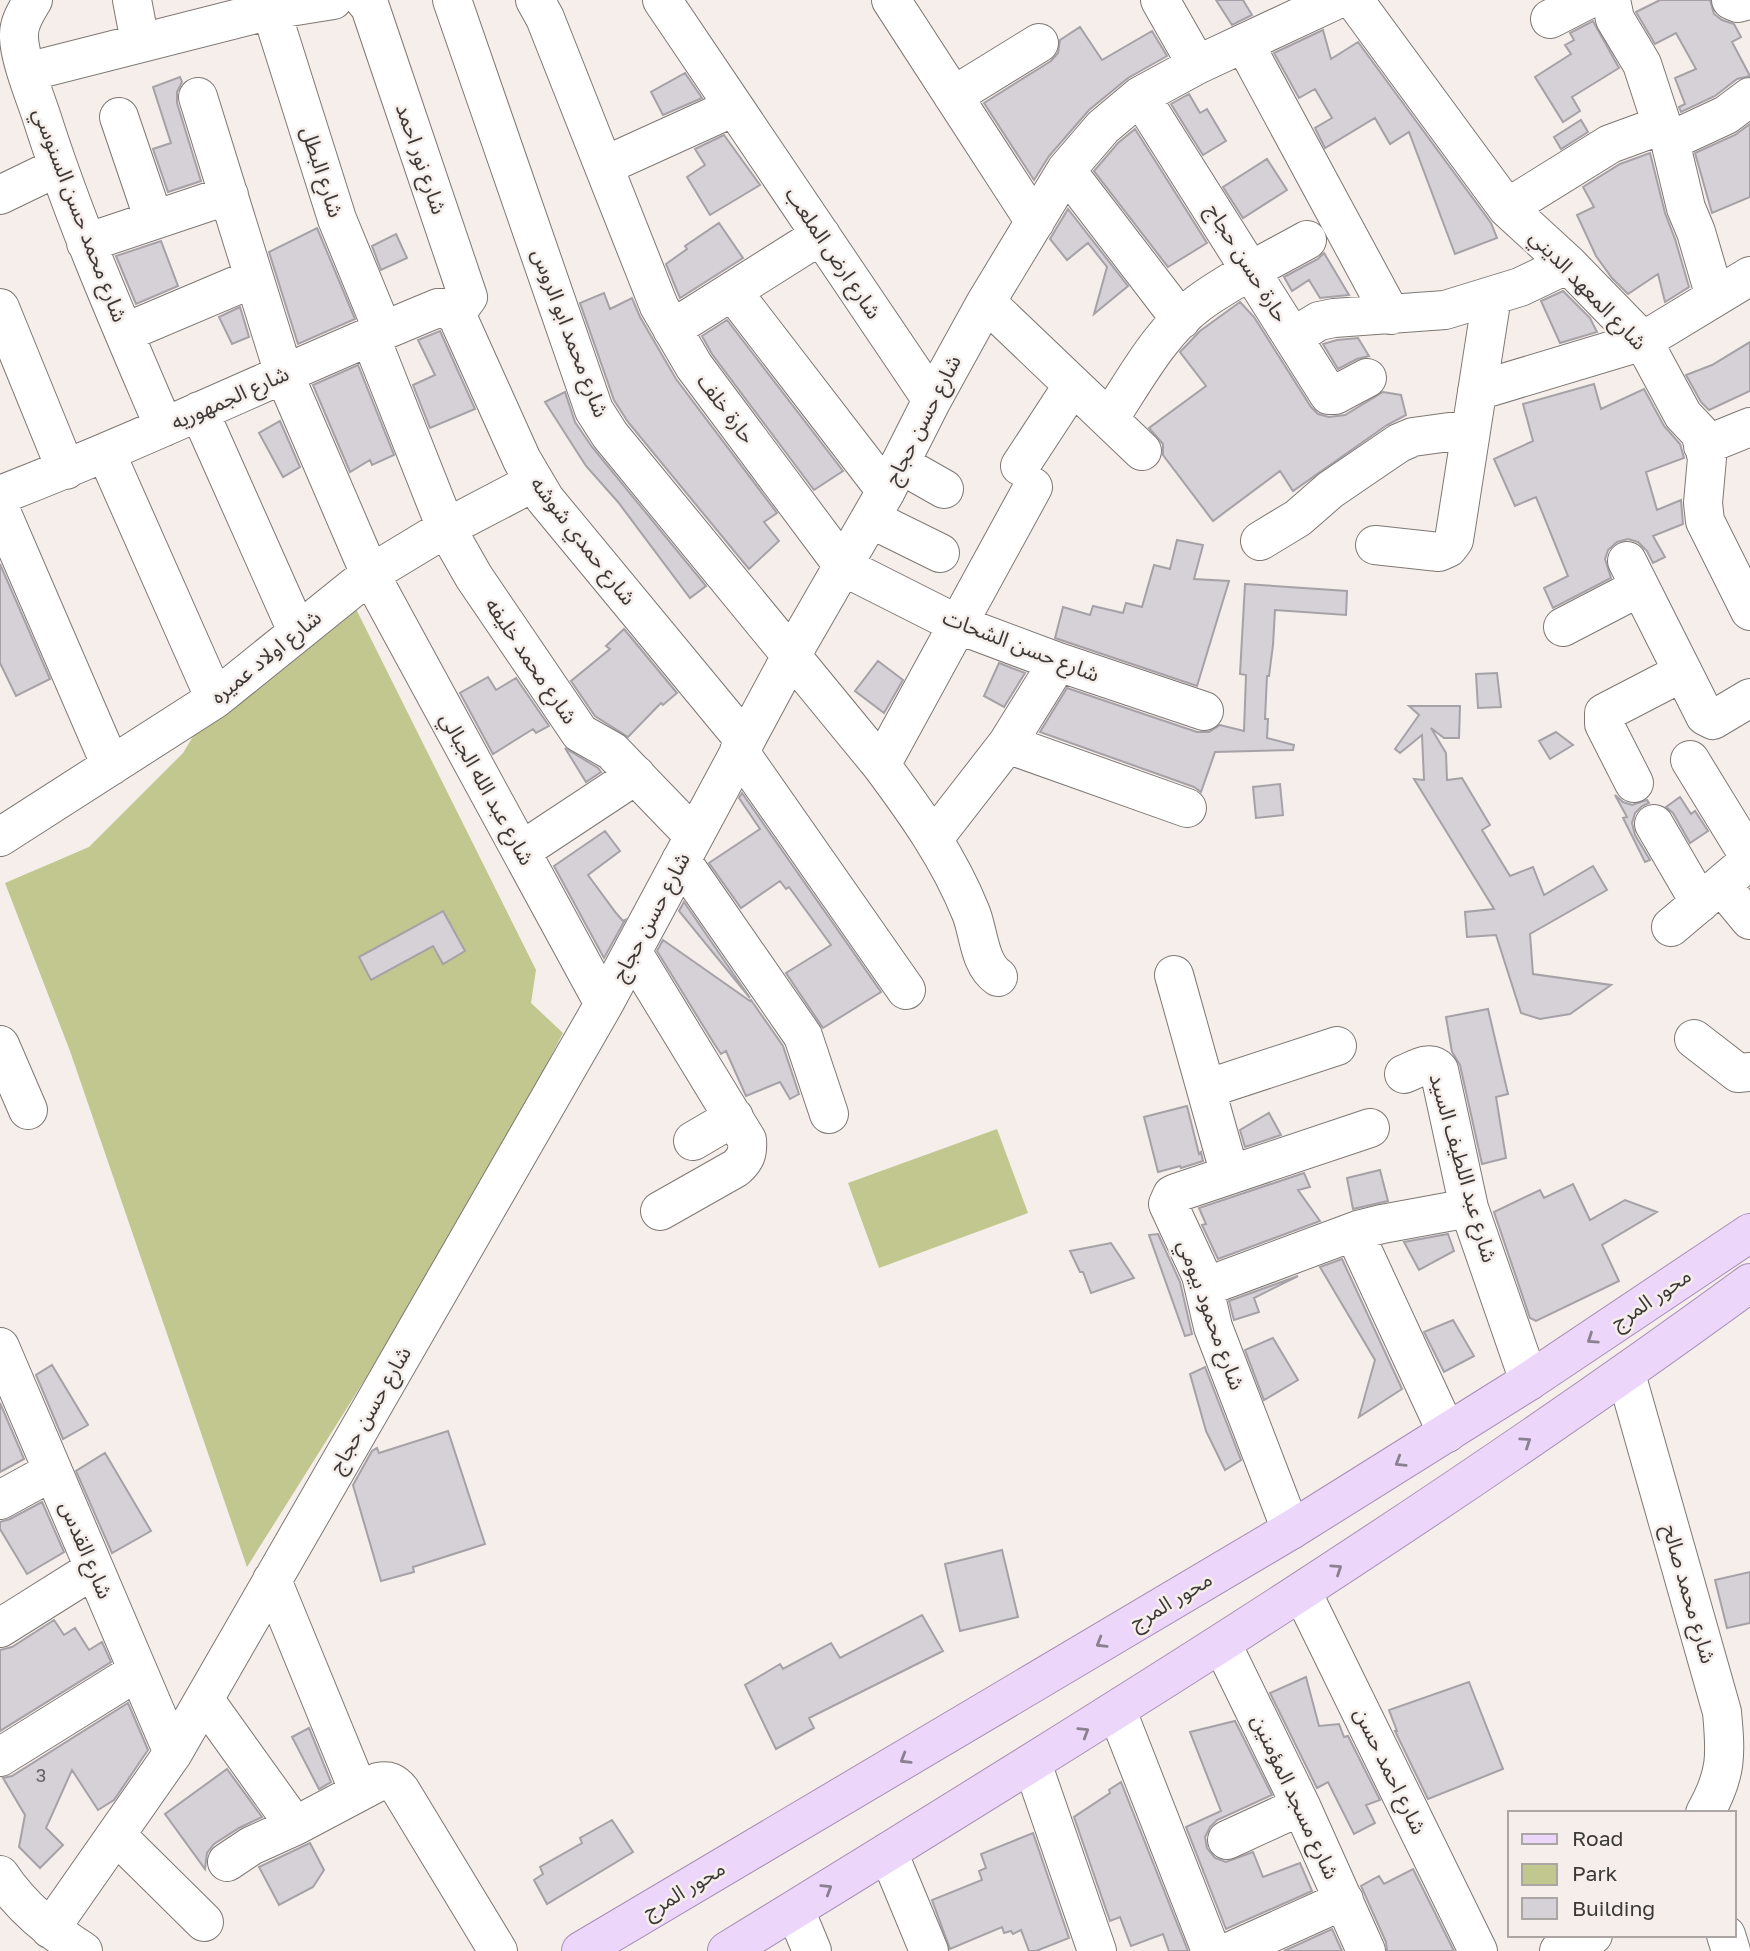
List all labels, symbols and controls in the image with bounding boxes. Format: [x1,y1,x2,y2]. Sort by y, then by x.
street label: شارع نور احمد [388,100,453,218]
street label: شارع محمد حسن السنوسي [24,104,134,327]
street label: شارع البطل [293,123,350,221]
street label: شارع ارض الملعب [778,181,888,325]
street label: حارة حسن حجاج [1198,198,1295,328]
street label: شارع المعهد الديني [1522,224,1653,358]
street label: شارع محمد ابو الروس [524,245,615,422]
street label: شارع حسن حجاج [878,350,969,490]
street label: شارع الجمهوريه [167,360,294,437]
street label: حارة خلف [692,368,762,449]
street label: شارع حمدي شوشه [522,471,642,612]
street label: شارع محمد خليفه [478,593,583,730]
street label: شارع حسن الشحات [938,603,1103,690]
street label: شارع اولاد عميره [205,604,328,711]
street label: شارع عبد الله الجبالي [432,708,541,871]
street label: شارع حسن حجاج [605,848,698,987]
street label: شارع عبد اللطيف السيد [1422,1070,1503,1266]
street label: شارع محمود بيومي [1169,1236,1251,1395]
street label: محور المرج [1605,1262,1697,1337]
one-way arrow [1587,1331,1600,1343]
street label: شارع حسن حجاج [322,1341,419,1479]
one-way arrow [1518,1437,1531,1450]
one-way arrow [1395,1453,1408,1466]
street label: شارع القدس [52,1497,119,1604]
street label: شارع محمد صالح [1655,1521,1722,1667]
street label: محور المرج [1125,1565,1218,1637]
one-way arrow [1329,1565,1342,1577]
one-way arrow [1095,1635,1108,1648]
street label: شارع احمد حسن [1346,1703,1433,1839]
street label: شارع مسجد المؤمنين [1244,1710,1345,1884]
one-way arrow [1076,1727,1089,1740]
one-way arrow [900,1751,912,1764]
house number: 3 [36,1764,46,1786]
legend [1508,1811,1736,1937]
text: Road [1572,1825,1623,1851]
street label: محور المرج [638,1854,731,1926]
text: Park [1572,1860,1618,1886]
one-way arrow [820,1885,833,1898]
text: Building [1572,1895,1655,1921]

